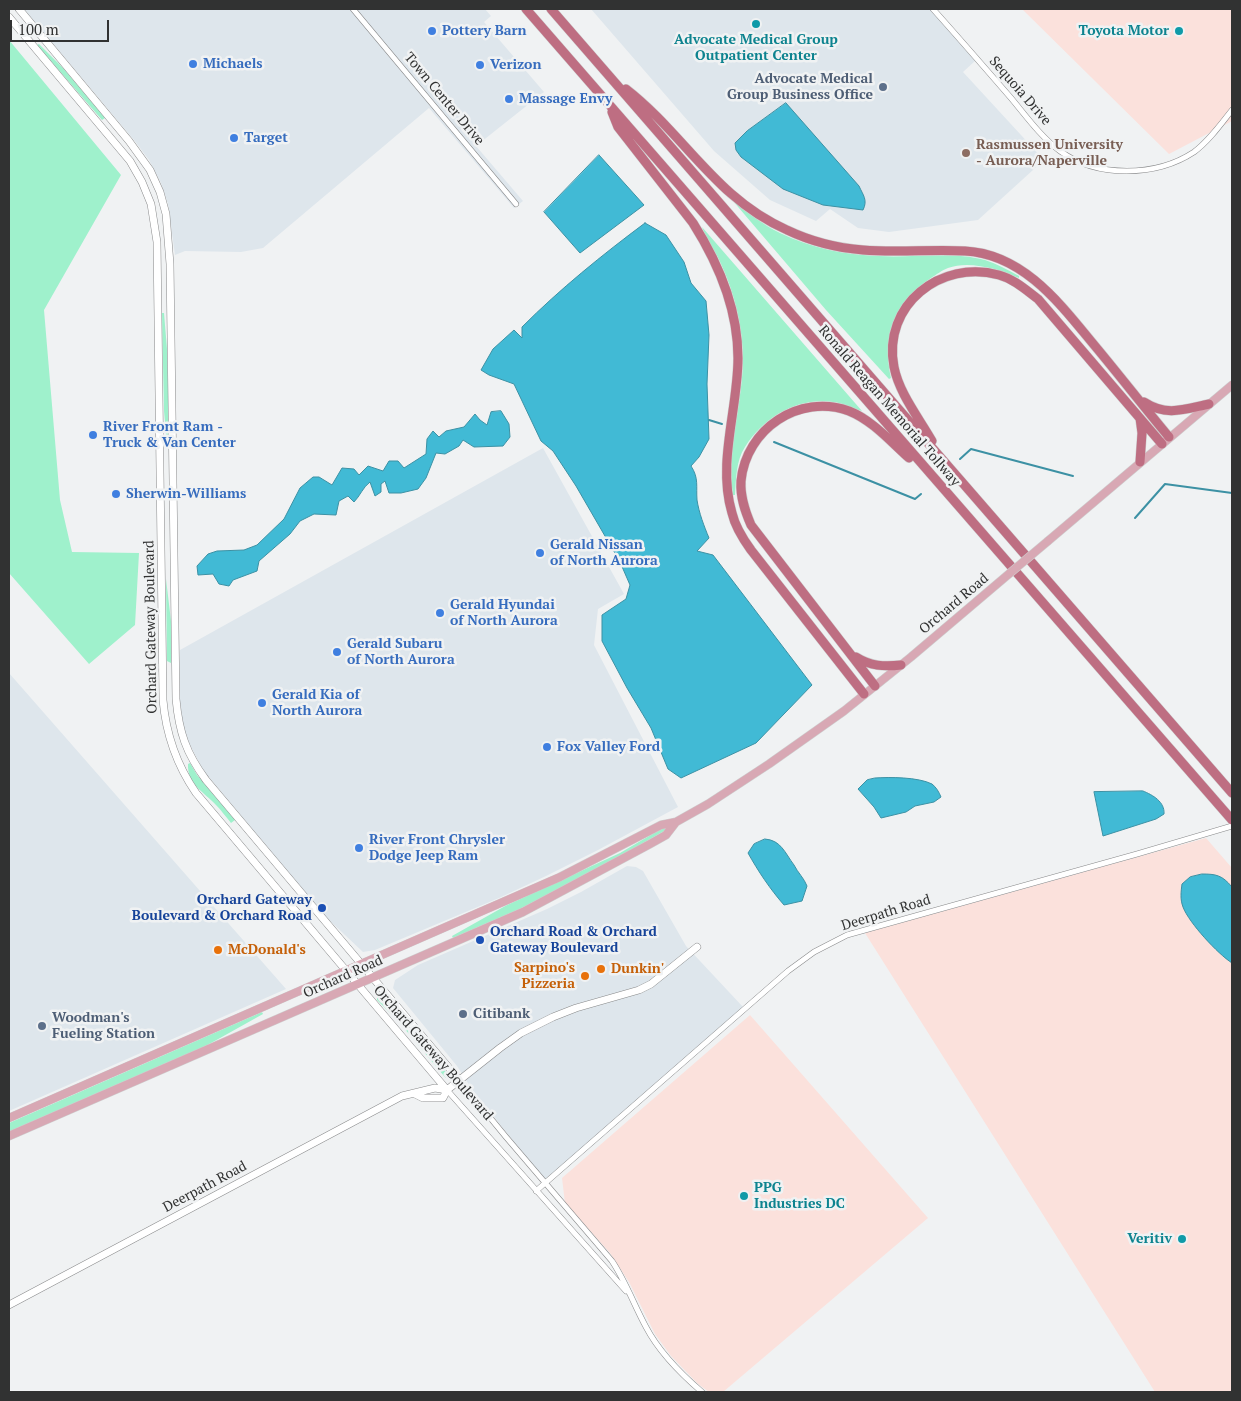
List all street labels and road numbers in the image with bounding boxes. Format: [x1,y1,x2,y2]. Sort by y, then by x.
street label: Town Center Drive [400,49,488,149]
street label: Sequoia Drive [985,53,1055,129]
street label: Ronald Reagan Memorial Tollway [815,322,963,490]
street label: Orchard Gateway Boulevard [141,540,161,714]
street label: Orchard Road [916,570,992,638]
street label: Deerpath Road [839,891,933,935]
street label: Orchard Road [301,952,385,1002]
street label: Orchard Gateway Boulevard [370,982,496,1124]
street label: Deerpath Road [160,1158,250,1216]

